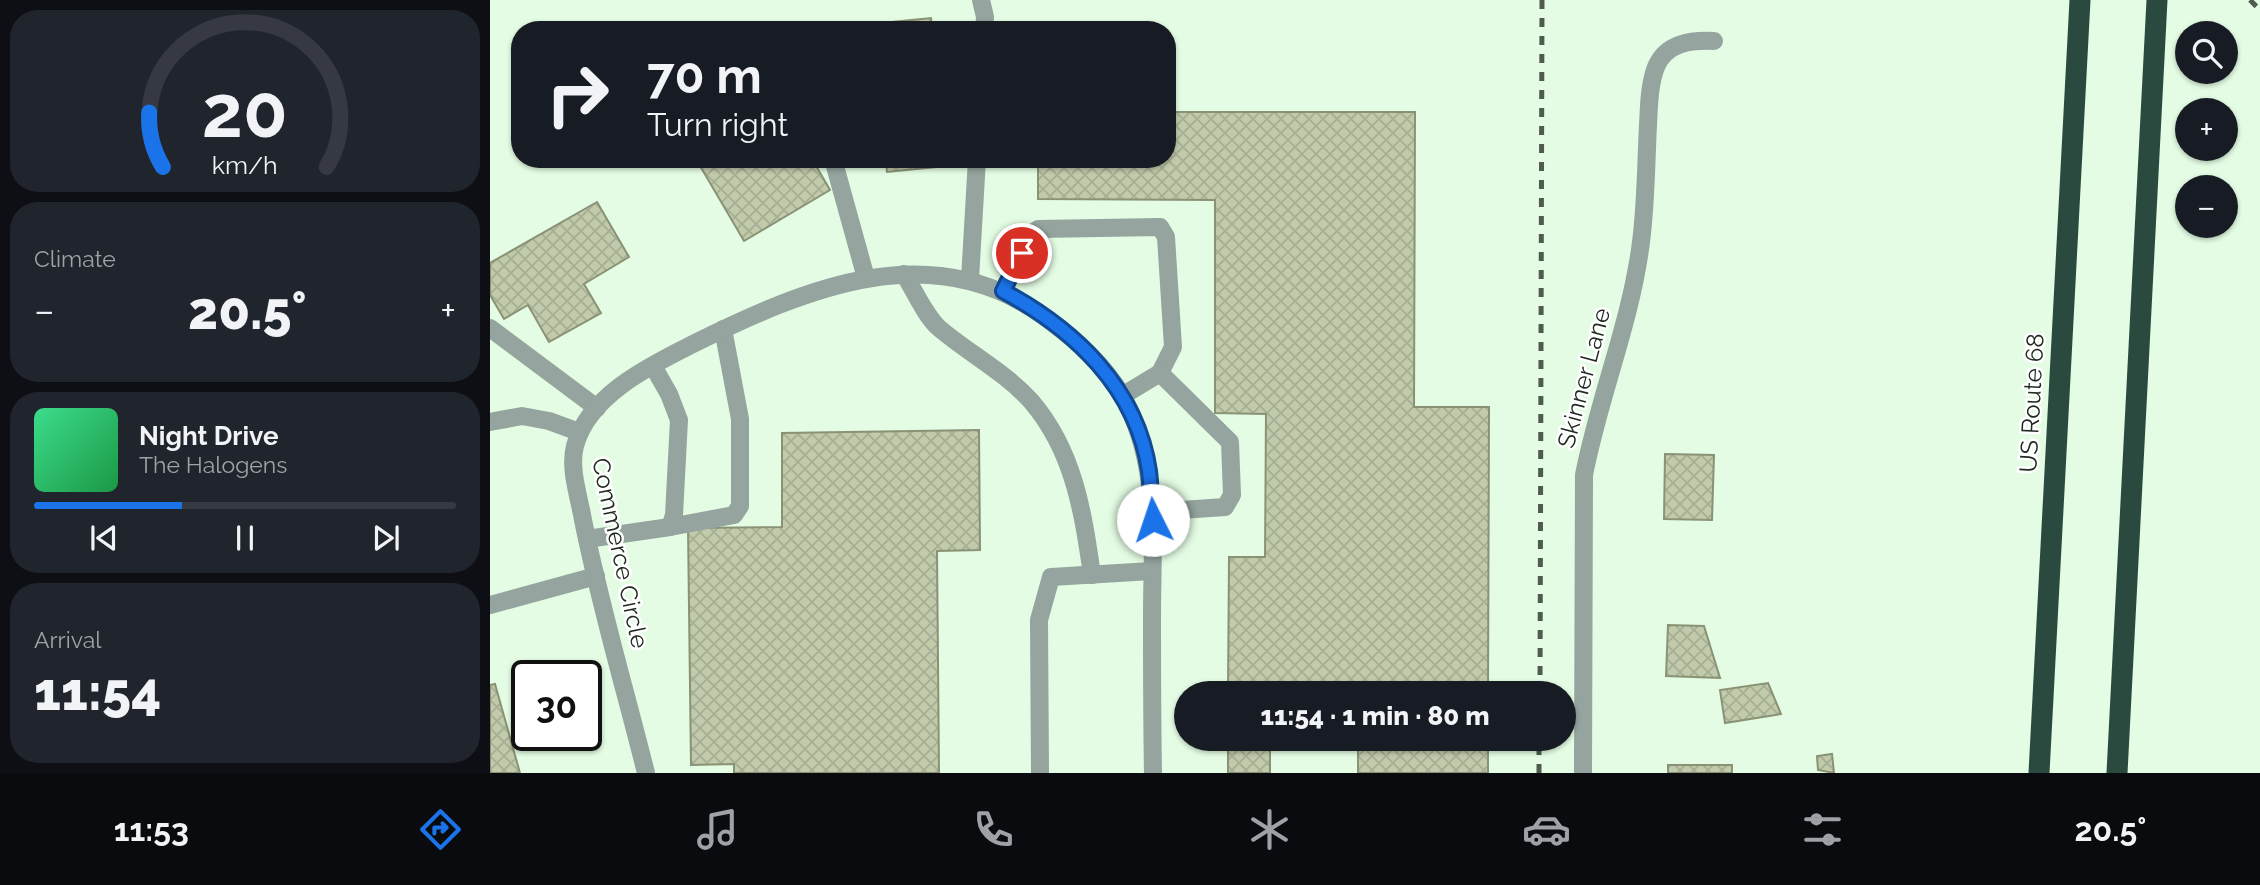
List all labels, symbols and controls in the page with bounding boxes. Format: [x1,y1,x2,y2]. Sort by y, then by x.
map controls [2175,21,2238,238]
button: search [2175,21,2238,84]
text: 70 m [647,47,762,104]
icon: right [532,49,623,140]
text: 20 [202,69,288,154]
button: + [2175,98,2238,161]
text: Turn right [647,106,788,143]
text: km/h [212,150,278,180]
button: − [2175,175,2238,238]
pin [992,223,1052,283]
icon: arrive [1003,234,1041,272]
text: Climate [34,245,116,272]
text: 20.5° [188,280,307,341]
text: − [34,288,54,333]
text: + [440,288,456,333]
street label: Skinner Lane [1551,305,1616,451]
street label: US Route 68 [2013,333,2050,473]
text: Night Drive [139,421,278,451]
text: The Halogens [139,451,287,478]
street label: Commerce Circle [586,455,655,651]
position arrow [1116,483,1190,557]
icon: previous [85,519,123,557]
icon: pause [226,519,264,557]
icon: next [367,519,405,557]
text: Arrival [34,626,101,653]
speed limit sign: 30 [511,660,602,751]
text: 11:54 [34,661,161,722]
text: 11:54 · 1 min · 80 m [1260,701,1490,731]
icon: directions [416,805,465,854]
icon: music [693,805,742,854]
icon: phone [969,805,1018,854]
icon: climate [1245,805,1294,854]
icon: car [1522,805,1571,854]
icon: filters [1798,805,1847,854]
text: 11:53 [114,811,189,848]
text: 20.5° [2075,811,2146,848]

